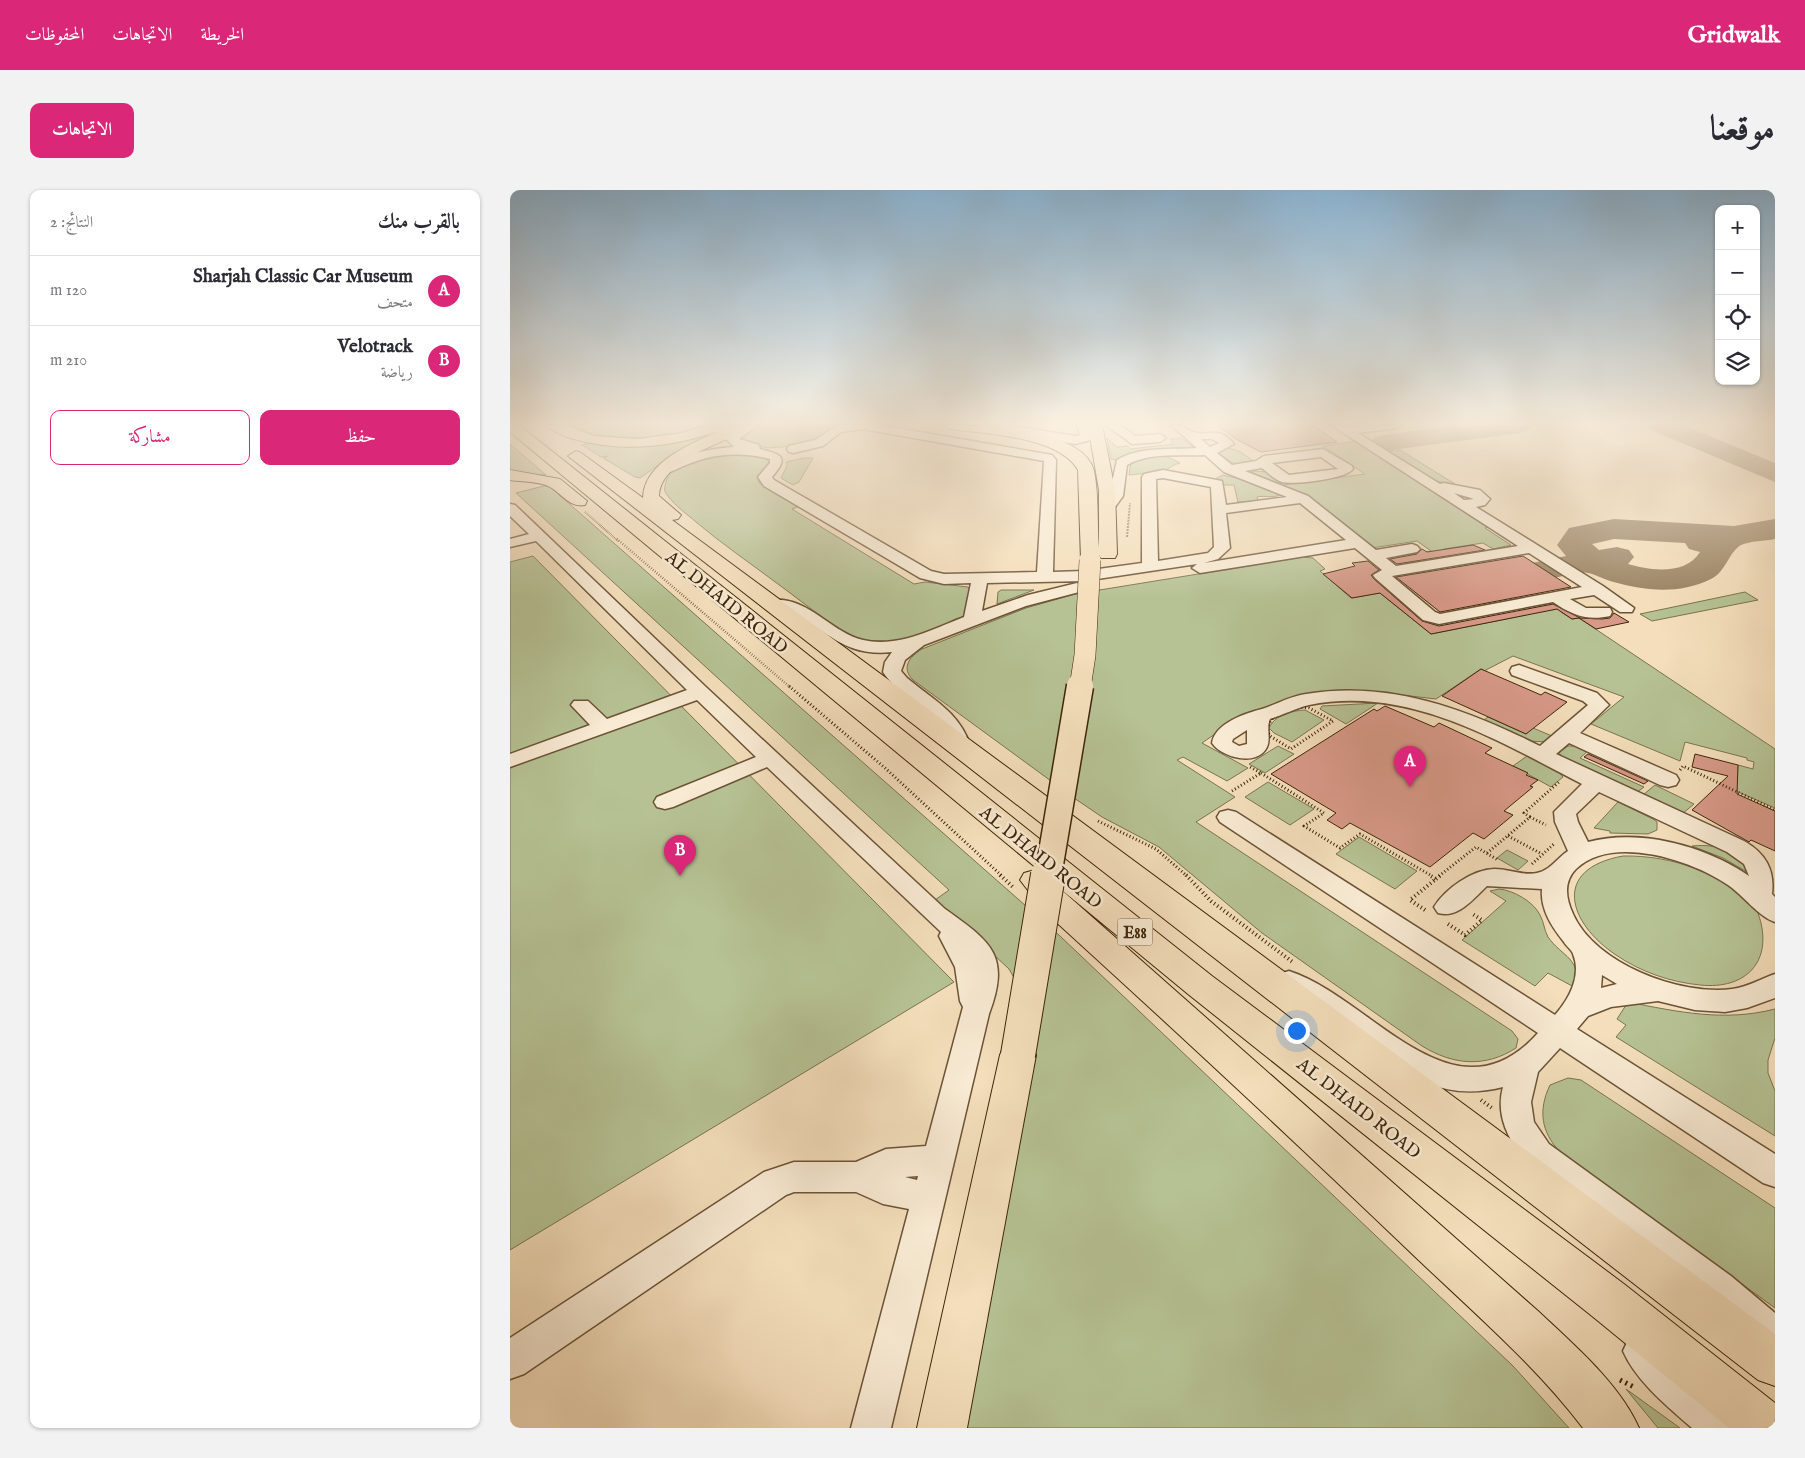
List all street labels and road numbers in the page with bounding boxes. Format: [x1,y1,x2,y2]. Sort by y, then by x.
street label: AL DHAID ROAD [659,546,792,660]
street label: AL DHAID ROAD [973,801,1106,915]
road number: E88 [1118,919,1152,946]
street label: AL DHAID ROAD [1291,1053,1425,1165]

